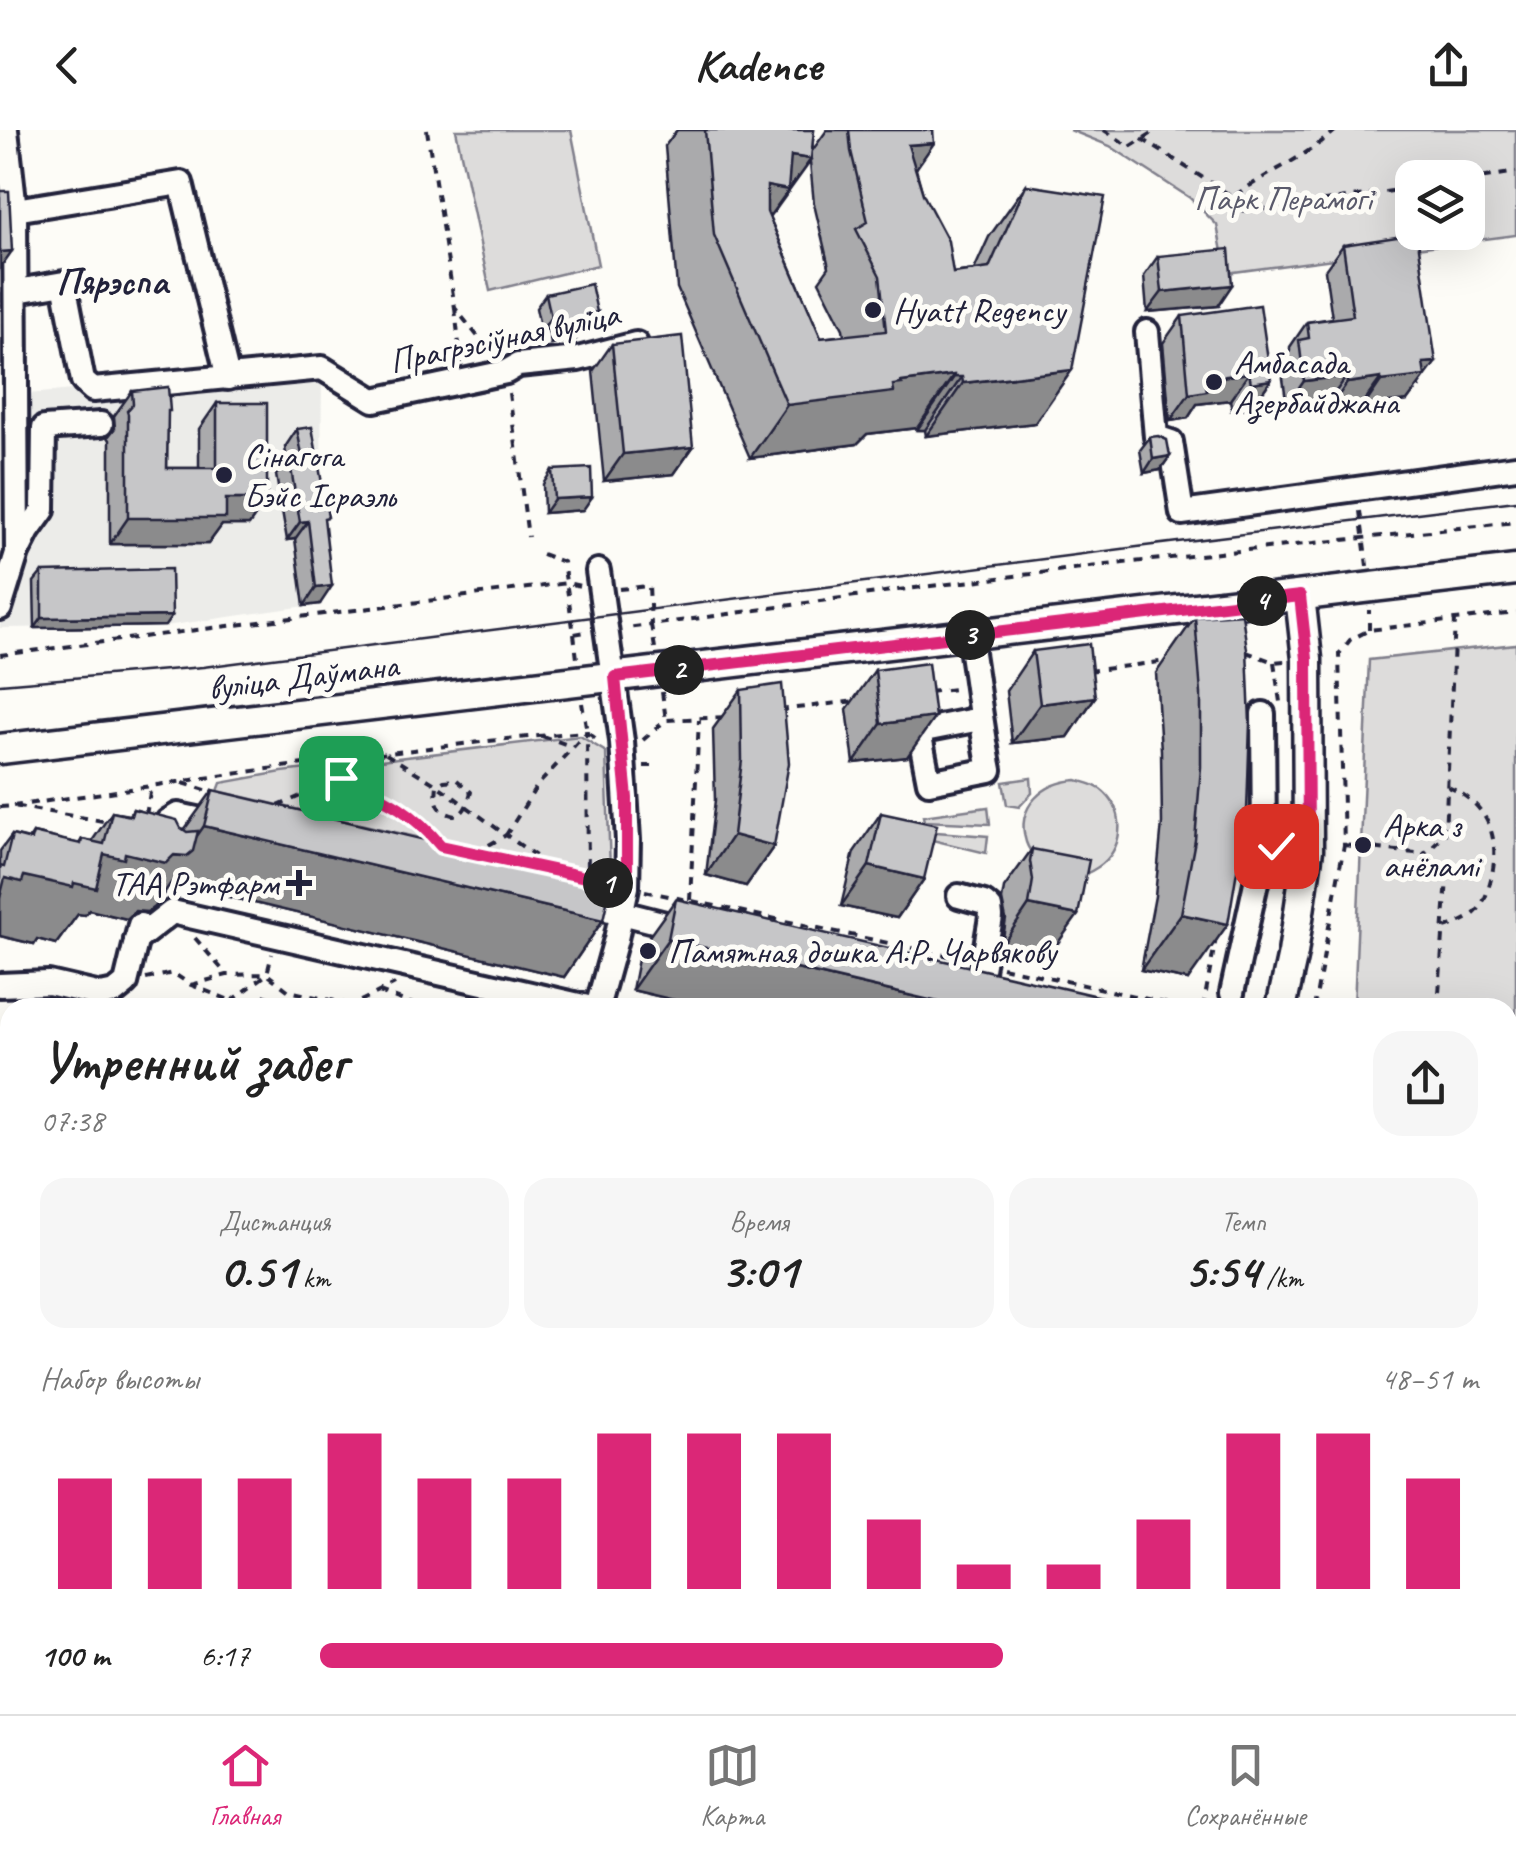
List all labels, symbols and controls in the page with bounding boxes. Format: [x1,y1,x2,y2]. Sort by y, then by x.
text: Kadence [694,37,822,94]
icon: back [40,38,95,93]
icon: share [1421,38,1476,93]
map controls [1395,160,1485,250]
button: layers [1395,160,1485,250]
park label: Парк Перамогі [1194,176,1376,221]
district label: Пярэспа [56,258,171,305]
place label: Hyatt Regency [893,288,1068,333]
street label: Прагрэсіўная вуліца [385,291,626,384]
marker: Hyatt Regency [862,299,884,321]
place label: Амбасада Азербайджана [1234,340,1400,425]
marker: Амбасада Азербайджана [1203,371,1225,393]
place label: Сінагога Бэйс Ісраэль [244,433,398,518]
marker: Сінагога Бэйс Ісраэль [213,464,235,486]
pin: 4 [1237,576,1287,626]
text: 4 [1256,583,1268,618]
pin: 3 [945,610,995,660]
text: 3 [964,617,976,652]
street label: вуліца Даўмана [206,642,403,710]
pin: 2 [654,645,704,695]
text: 2 [673,652,685,687]
pin [299,736,384,821]
icon: arrive [314,751,369,806]
place label: Арка з анёламі [1383,803,1483,888]
pin [1234,804,1319,889]
icon: check [1249,819,1304,874]
marker: Арка з анёламі [1352,834,1374,856]
pin: 1 [583,858,633,908]
place label: ТАА Рэтфарм [111,861,281,906]
text: 1 [602,865,614,900]
marker: ТАА Рэтфарм [288,872,310,894]
place label: Памятная дошка А.Р. Чарвякову [668,929,1059,974]
marker: Памятная дошка А.Р. Чарвякову [637,940,659,962]
text: Утренний забег [40,1027,347,1097]
button: share [1373,1031,1478,1136]
text: 07:38 [40,1100,104,1141]
text: Дистанция [219,1204,331,1239]
text: Время [729,1204,789,1239]
text: Темп [1221,1204,1266,1239]
text: 0.51 [219,1239,296,1302]
text: 3:01 [720,1239,798,1302]
text: 5:54 [1184,1239,1260,1302]
text: km [296,1260,330,1295]
text: /km [1260,1260,1303,1295]
text: Набор высоты [40,1358,199,1399]
text: 48–51 m [1380,1358,1478,1399]
text: 100 m [40,1635,109,1676]
text: 6:17 [200,1635,250,1676]
tab: Главная [210,1738,280,1833]
tab: Карта [700,1738,764,1833]
tab: Сохранённые [1184,1738,1306,1833]

